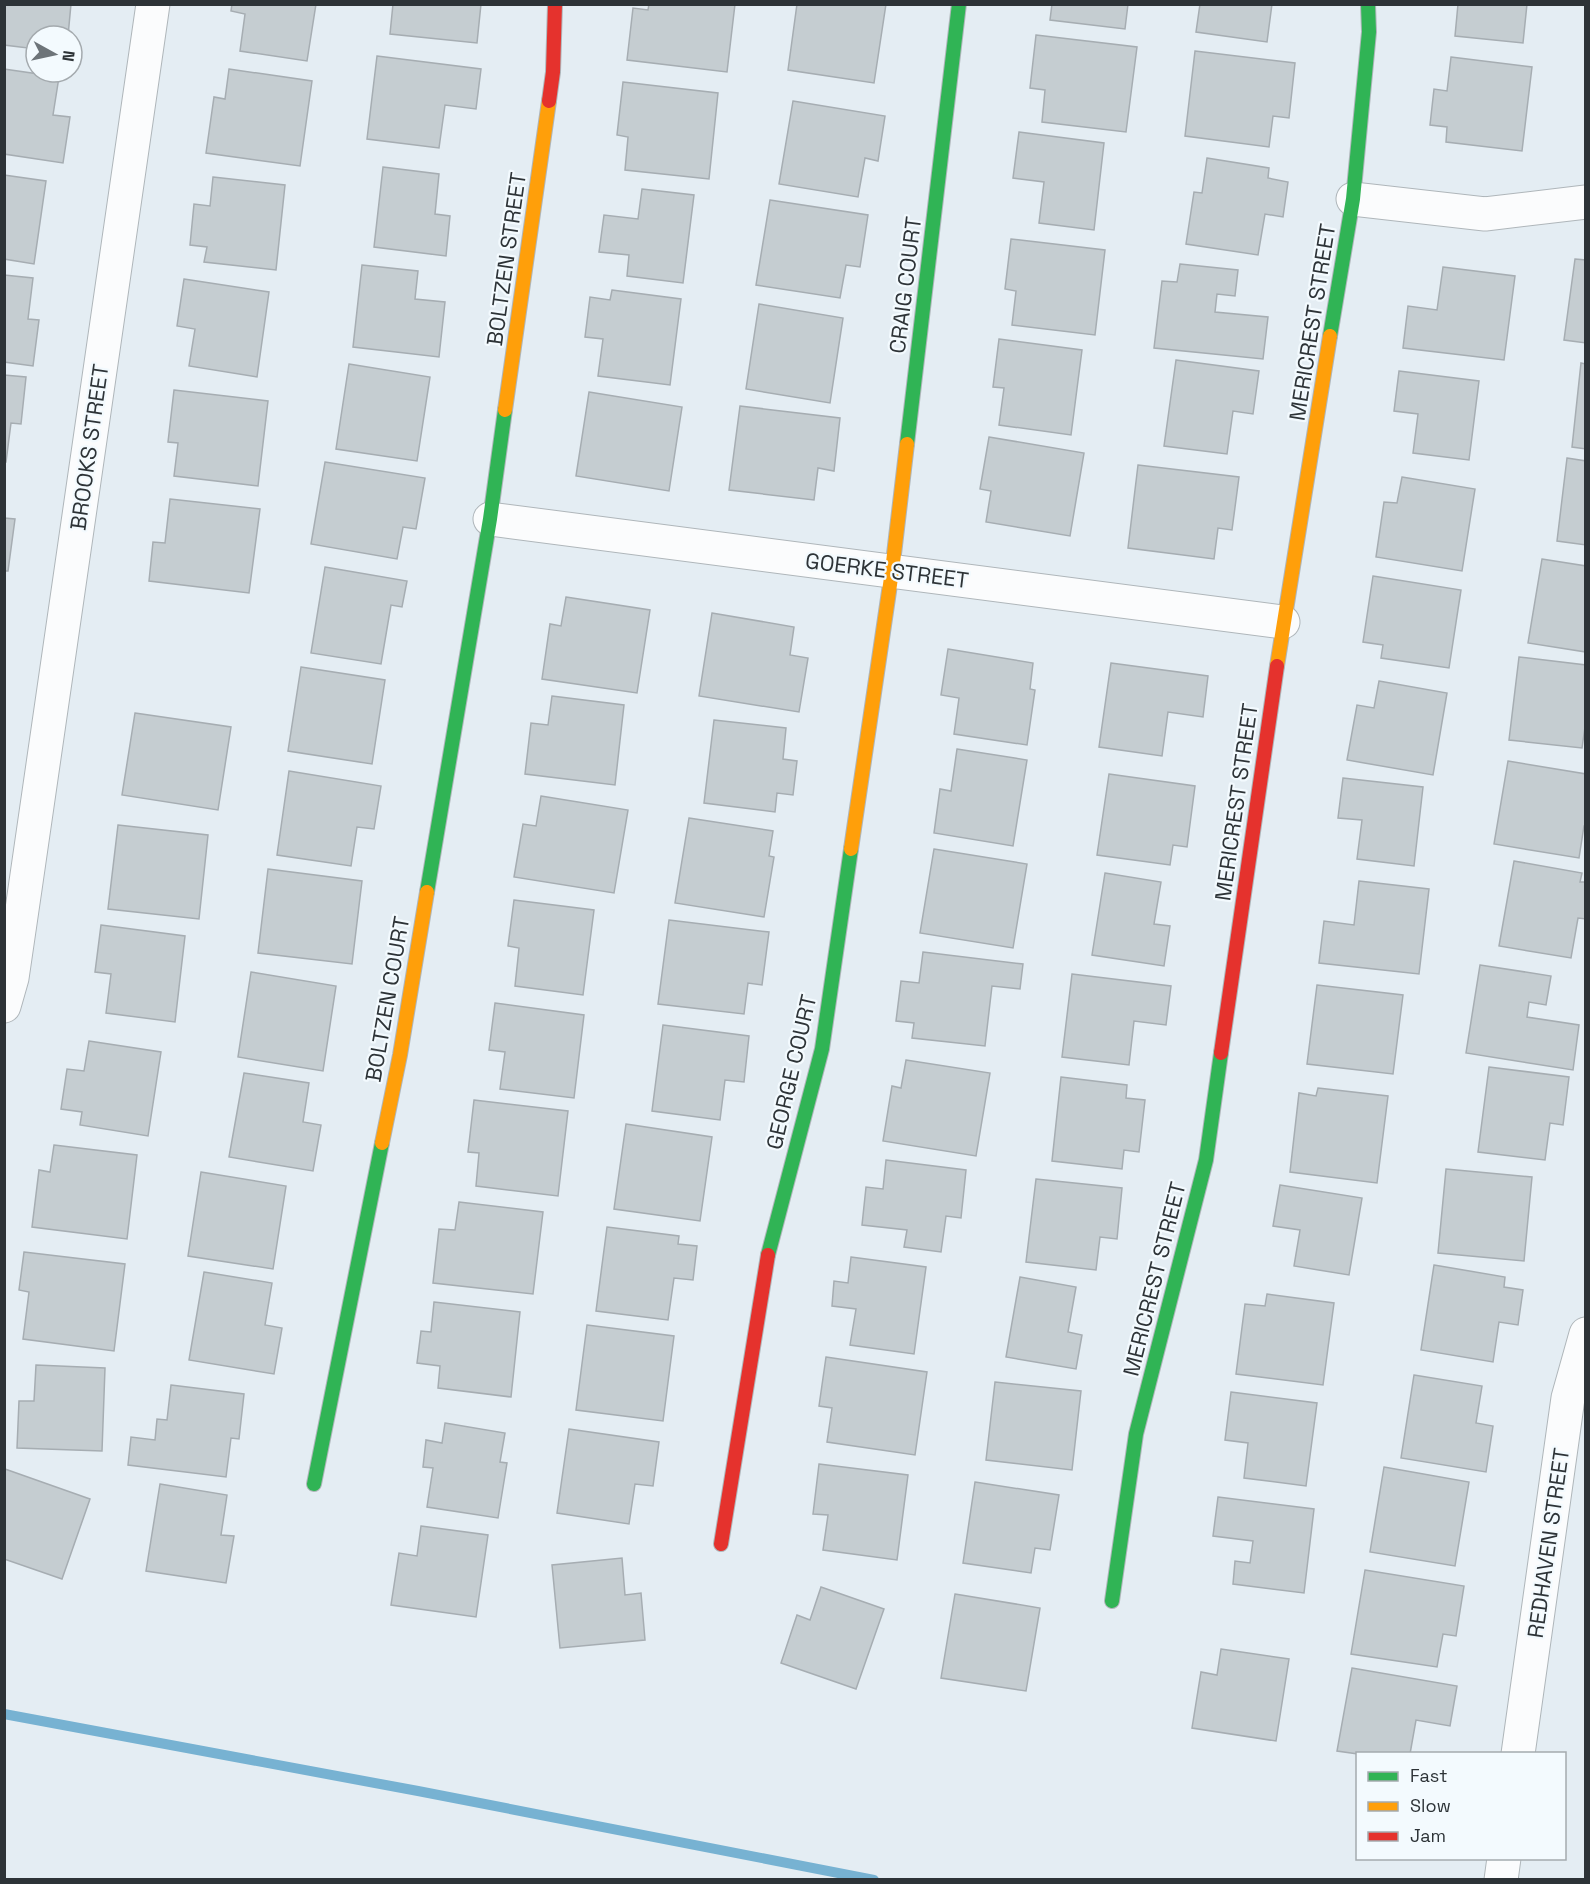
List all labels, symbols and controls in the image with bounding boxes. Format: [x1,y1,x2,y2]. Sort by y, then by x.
north arrow [24,24,84,84]
text: N [57,49,80,63]
street label: BOLTZEN STREET [480,170,532,348]
street label: CRAIG COURT [883,215,927,355]
street label: MERICREST STREET [1283,221,1341,423]
street label: BROOKS STREET [63,362,115,532]
street label: GOERKE STREET [804,546,970,594]
street label: MERICREST STREET [1208,701,1264,903]
street label: BOLTZEN COURT [359,914,415,1084]
street label: GEORGE COURT [760,992,822,1152]
street label: MERICREST STREET [1116,1179,1192,1379]
street label: REDHAVEN STREET [1521,1446,1575,1640]
legend [1356,1752,1566,1860]
text: Fast [1410,1764,1447,1787]
text: Slow [1410,1794,1451,1817]
text: Jam [1410,1824,1446,1847]

